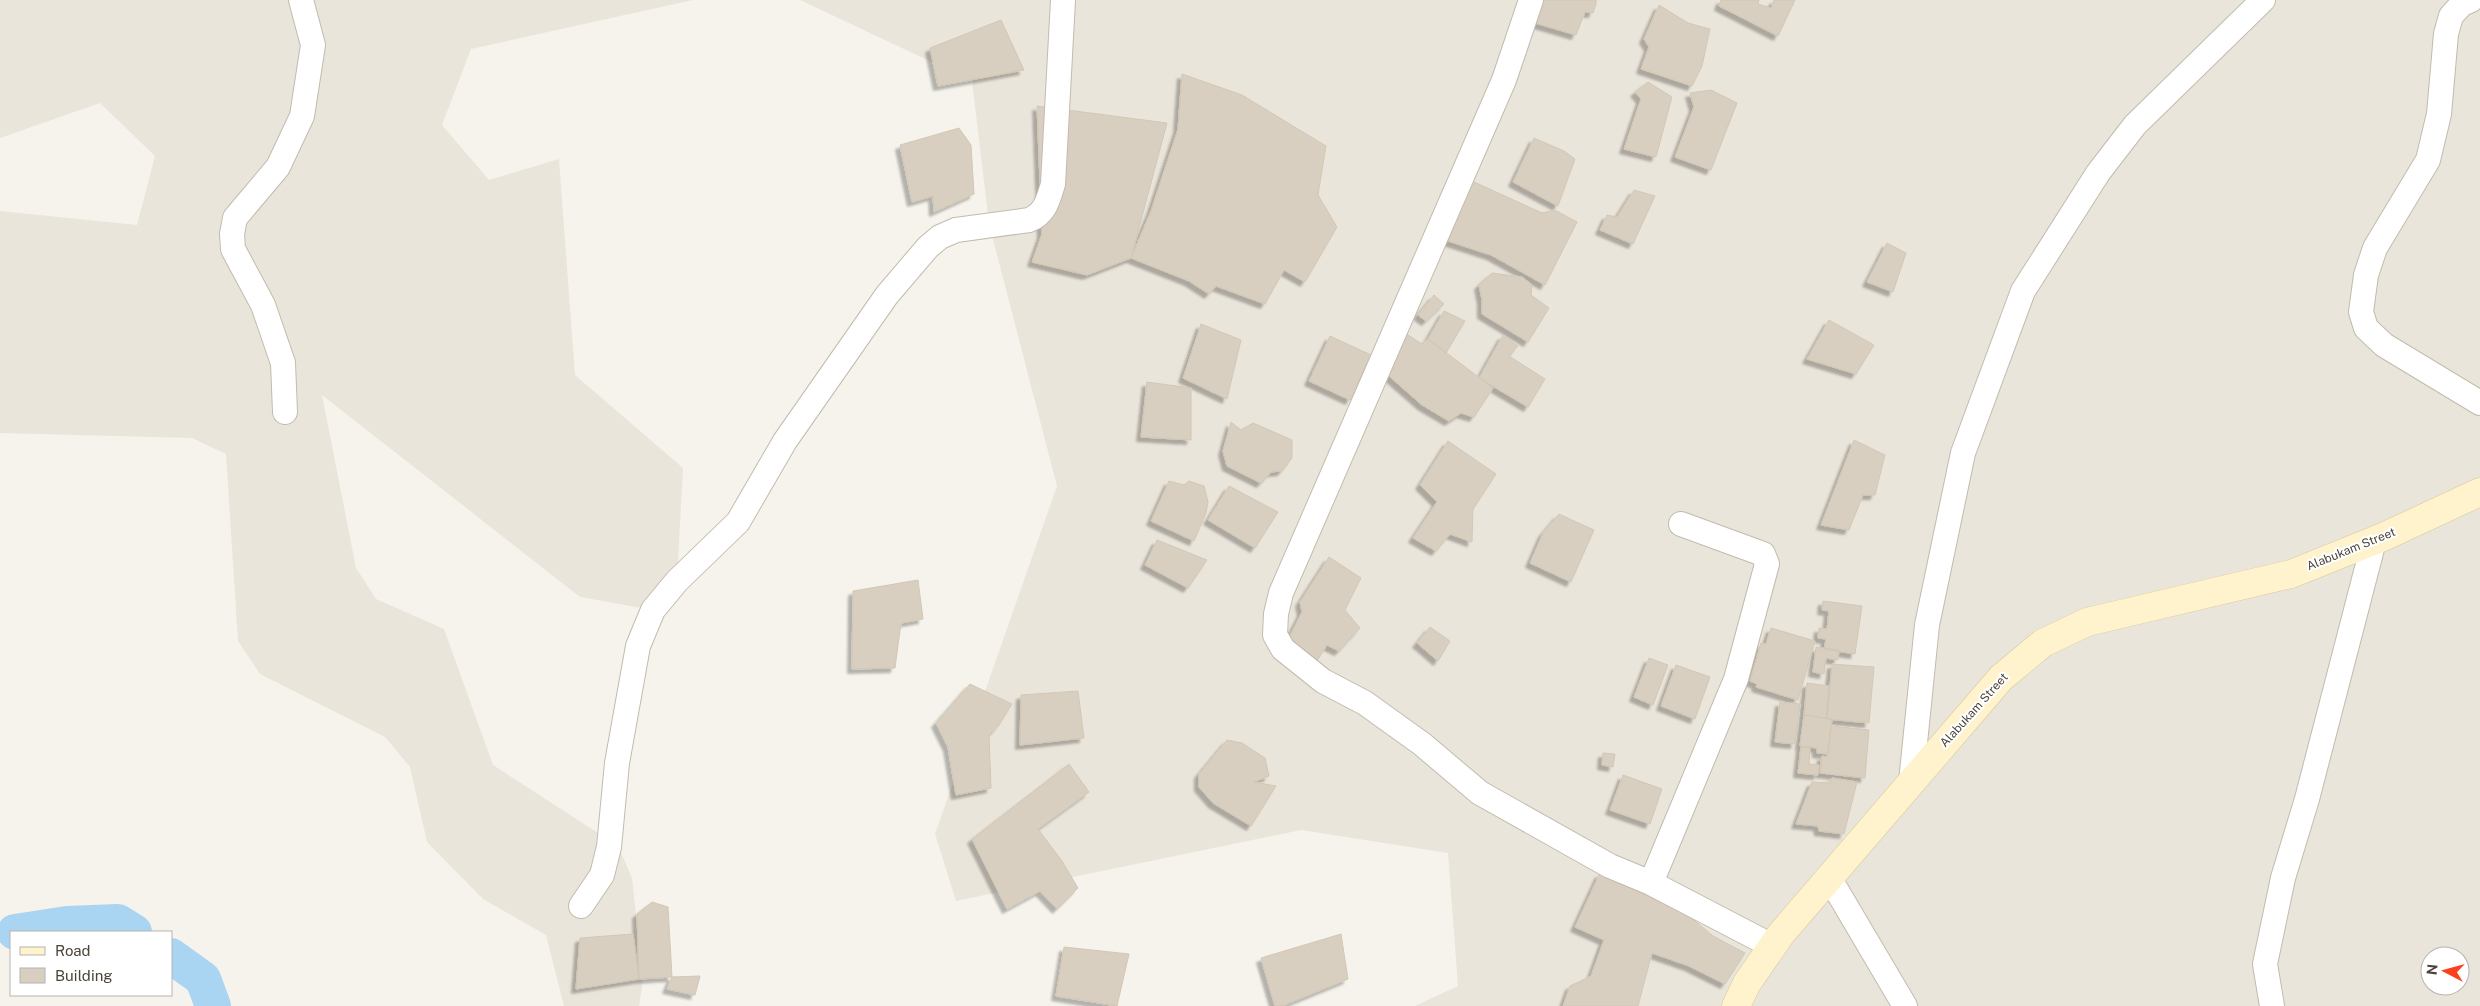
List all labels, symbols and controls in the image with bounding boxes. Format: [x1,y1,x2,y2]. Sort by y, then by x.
street label: Alabukam Street [2305,525,2398,573]
street label: Alabukam Street [1937,670,2011,750]
legend [10,931,172,996]
text: Road [55,942,91,959]
north arrow [2420,946,2470,996]
text: N [2424,963,2441,976]
text: Building [55,967,113,984]

